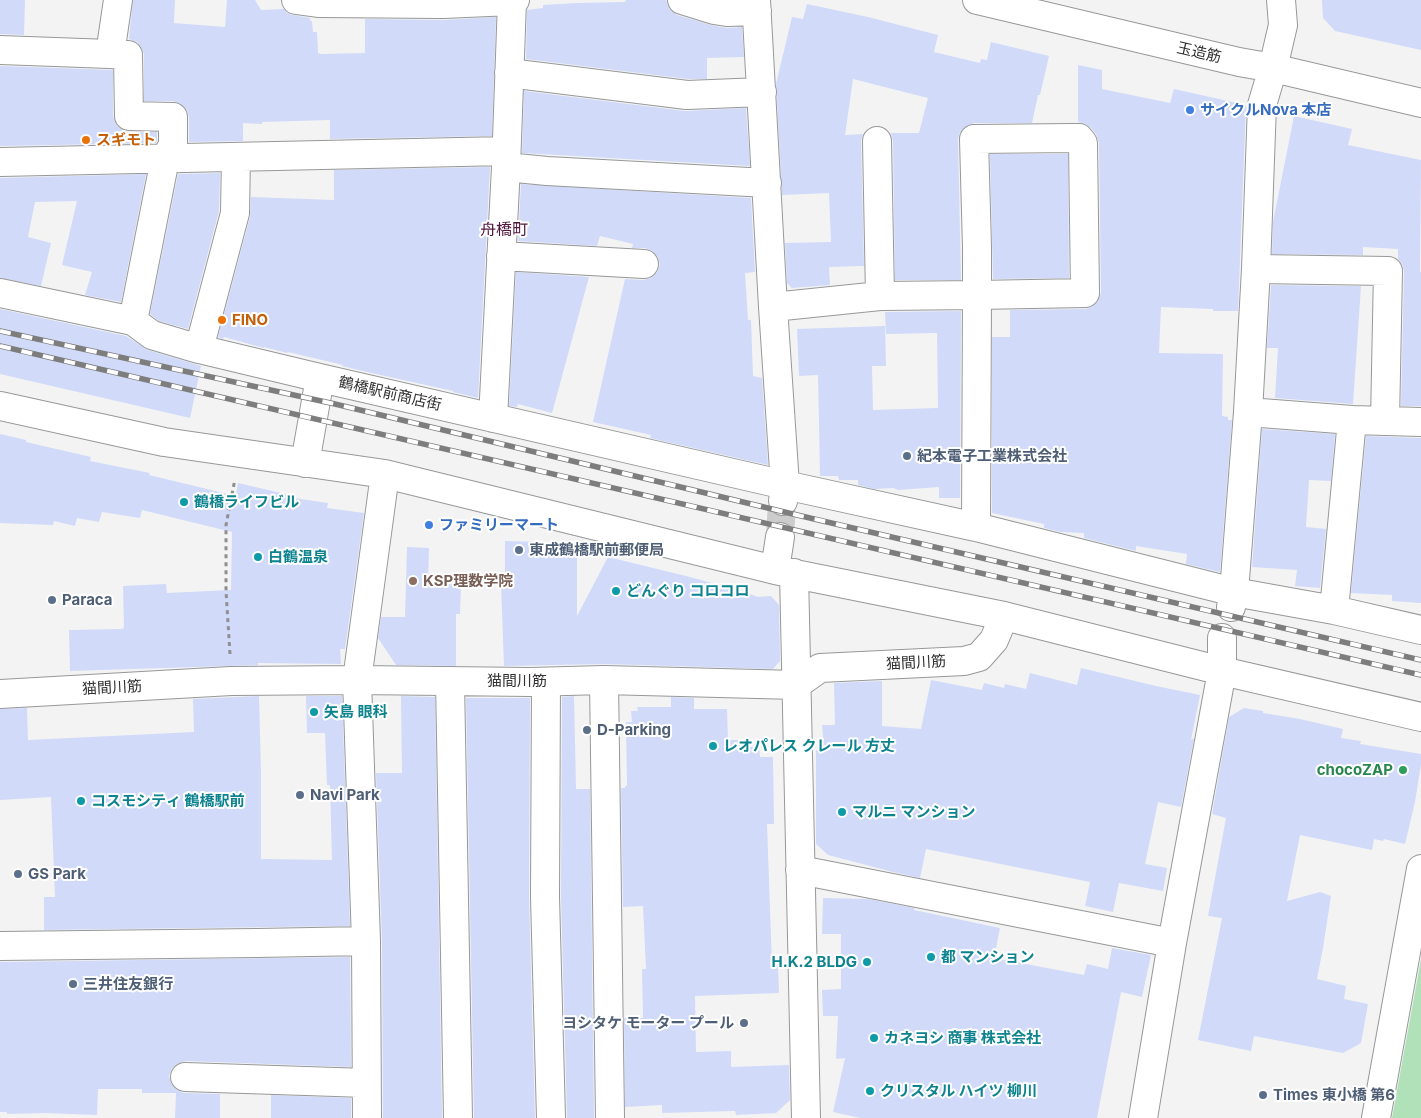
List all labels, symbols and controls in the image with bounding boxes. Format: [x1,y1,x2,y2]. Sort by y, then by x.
street label: 玉造筋 [1175,39,1223,67]
place label: サイクルNova 本店 [1200,101,1331,119]
marker: サイクルNova 本店 [1184,104,1196,116]
place label: スギモト [96,131,156,149]
marker: スギモト [80,134,92,146]
district label: 舟橋町 [480,220,528,240]
place label: FINO [232,311,268,329]
marker: FINO [216,314,228,326]
street label: 鶴橋駅前商店街 [337,373,443,415]
place label: 紀本電子工業株式会社 [917,447,1067,465]
marker: 紀本電子工業株式会社 [901,450,913,462]
place label: 鶴橋ライフビル [194,493,299,511]
marker: 鶴橋ライフビル [178,496,190,508]
place label: ファミリーマート [439,516,559,534]
marker: ファミリーマート [423,519,435,531]
place label: 東成鶴橋駅前郵便局 [529,541,664,559]
marker: 東成鶴橋駅前郵便局 [513,544,525,556]
place label: 白鶴温泉 [268,548,328,566]
marker: 白鶴温泉 [252,551,264,563]
place label: KSP理数学院 [423,572,513,590]
marker: KSP理数学院 [407,575,419,587]
place label: どんぐり コロコロ [626,582,750,600]
marker: どんぐり コロコロ [610,585,622,597]
place label: Paraca [62,591,113,609]
marker: Paraca [46,594,58,606]
street label: 猫間川筋 [886,652,946,674]
street label: 猫間川筋 [487,672,547,690]
street label: 猫間川筋 [82,677,142,699]
place label: 矢島 眼科 [324,703,388,721]
marker: 矢島 眼科 [308,706,320,718]
place label: D-Parking [597,721,671,739]
marker: D-Parking [581,724,593,736]
place label: レオパレス クレール 方丈 [723,737,895,755]
marker: レオパレス クレール 方丈 [707,740,719,752]
place label: chocoZAP [1317,761,1393,779]
marker: chocoZAP [1397,764,1409,776]
place label: Navi Park [310,786,380,804]
marker: Navi Park [294,789,306,801]
place label: コスモシティ 鶴橋駅前 [91,792,245,810]
marker: コスモシティ 鶴橋駅前 [75,795,87,807]
place label: マルニ マンション [852,803,976,821]
marker: マルニ マンション [836,806,848,818]
place label: GS Park [28,865,86,883]
marker: GS Park [12,868,24,880]
place label: 都 マンション [941,948,1035,966]
marker: 都 マンション [925,951,937,963]
place label: H.K.2 BLDG [771,953,857,971]
marker: H.K.2 BLDG [861,956,873,968]
place label: 三井住友銀行 [83,975,173,993]
marker: 三井住友銀行 [67,978,79,990]
place label: ヨシタケ モーター プール [562,1014,734,1032]
marker: ヨシタケ モーター プール [738,1017,750,1029]
place label: カネヨシ 商事 株式会社 [884,1029,1041,1047]
marker: カネヨシ 商事 株式会社 [868,1032,880,1044]
place label: クリスタル ハイツ 柳川 [880,1082,1037,1100]
marker: クリスタル ハイツ 柳川 [864,1085,876,1097]
place label: Times 東小橋 第6 [1273,1086,1395,1104]
marker: Times 東小橋 第6 [1257,1089,1269,1101]

